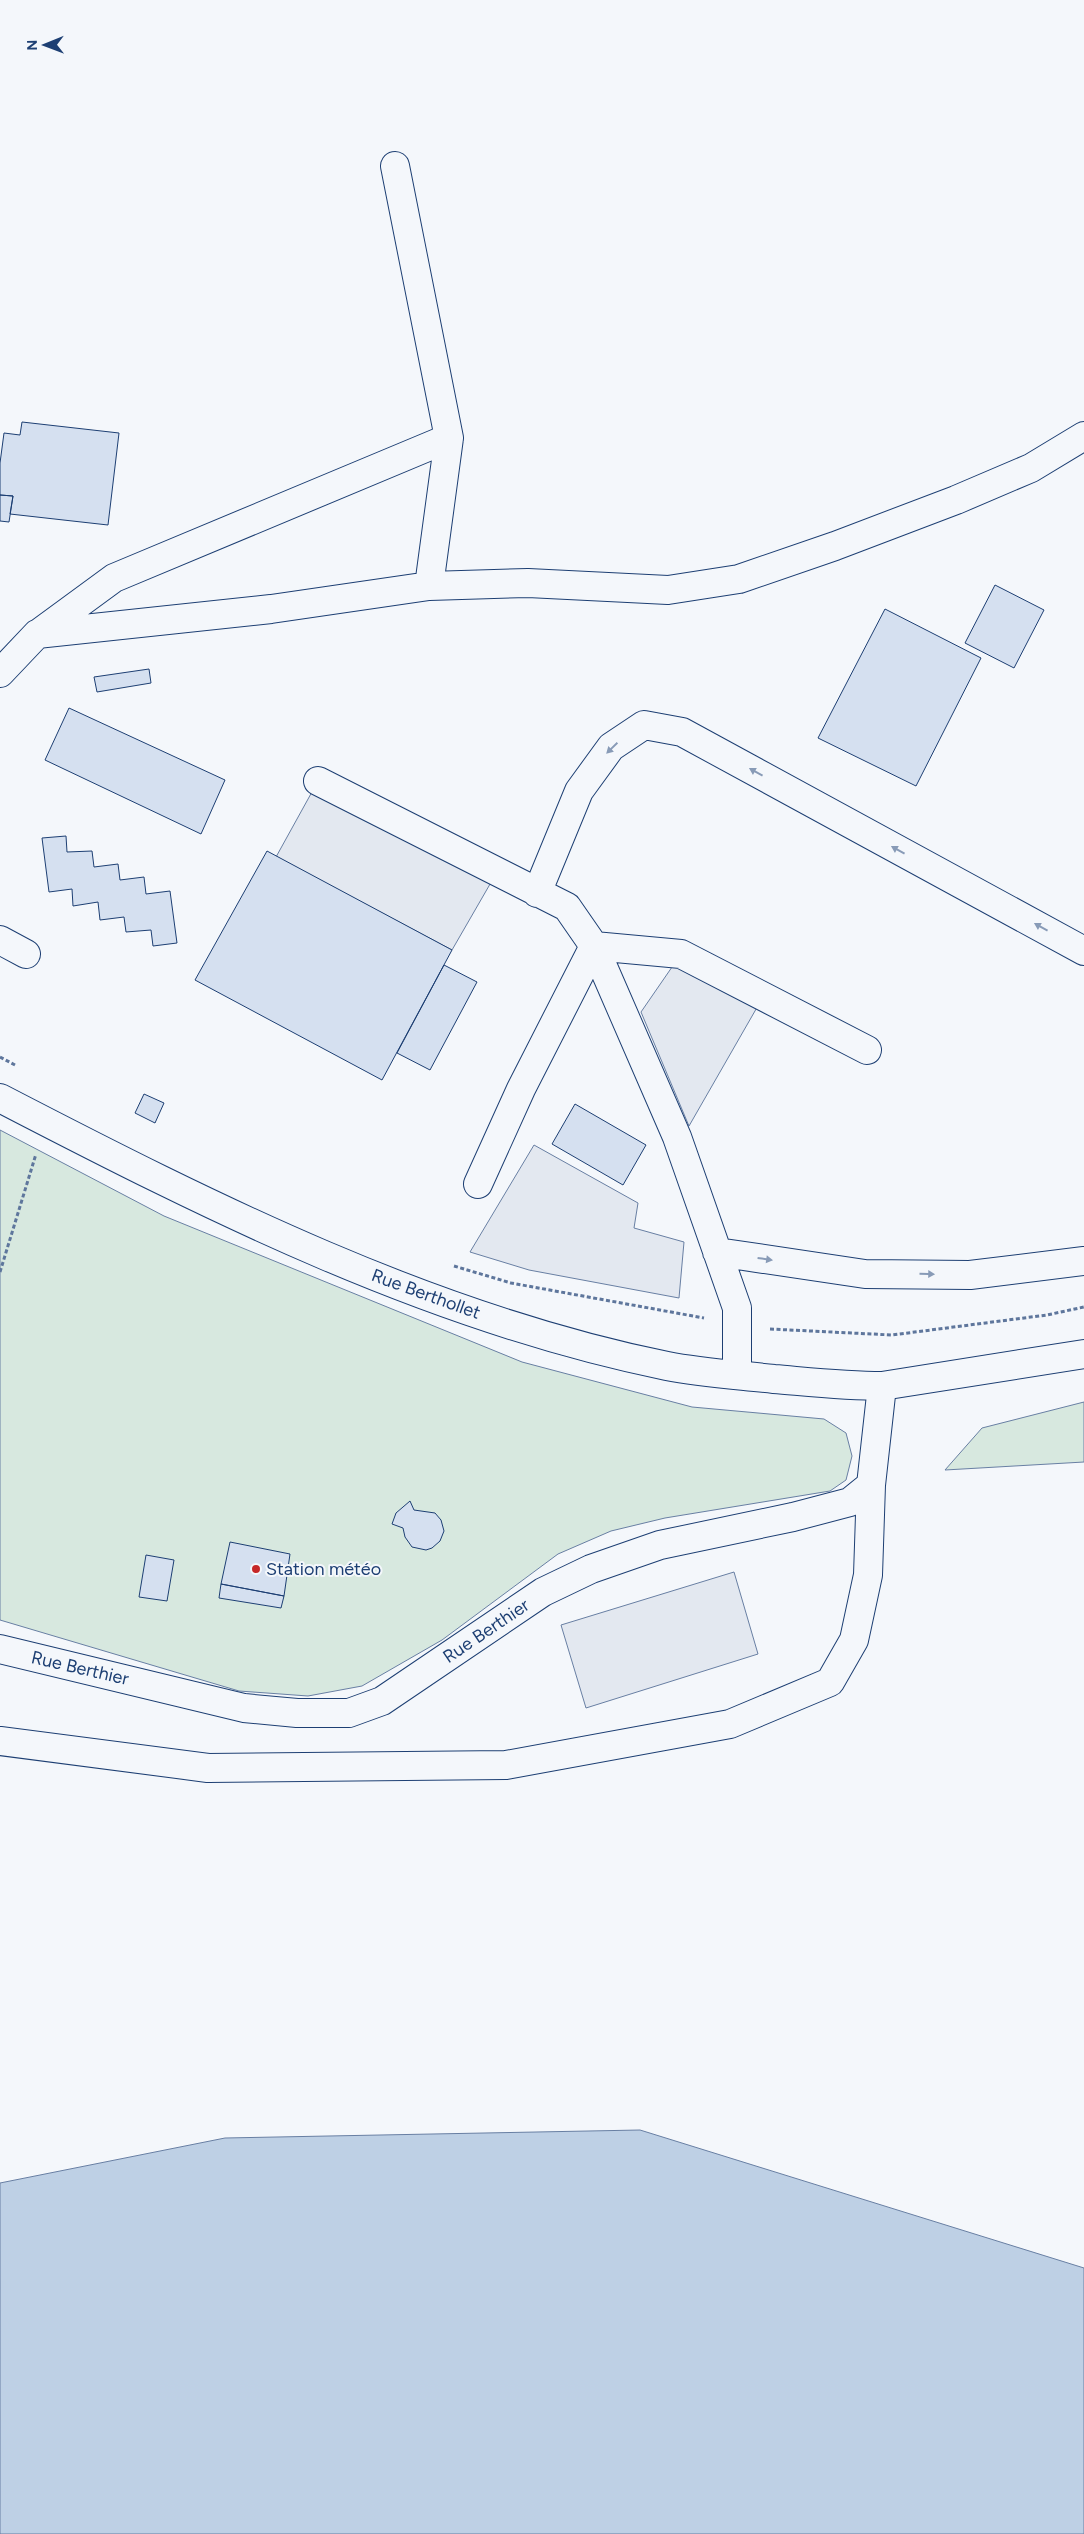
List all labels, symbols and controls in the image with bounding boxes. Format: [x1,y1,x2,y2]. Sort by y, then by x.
north arrow [20,20,70,70]
text: N [24,40,41,51]
one-way arrow [606,742,618,754]
one-way arrow [748,768,763,776]
one-way arrow [892,845,905,854]
one-way arrow [1034,923,1048,931]
one-way arrow [758,1255,774,1263]
street label: Rue Berthollet [369,1264,484,1324]
one-way arrow [919,1270,935,1278]
place label: Station météo [266,1558,381,1580]
marker: Station météo [250,1563,262,1575]
street label: Rue Berthier [439,1594,533,1668]
street label: Rue Berthier [29,1646,131,1690]

